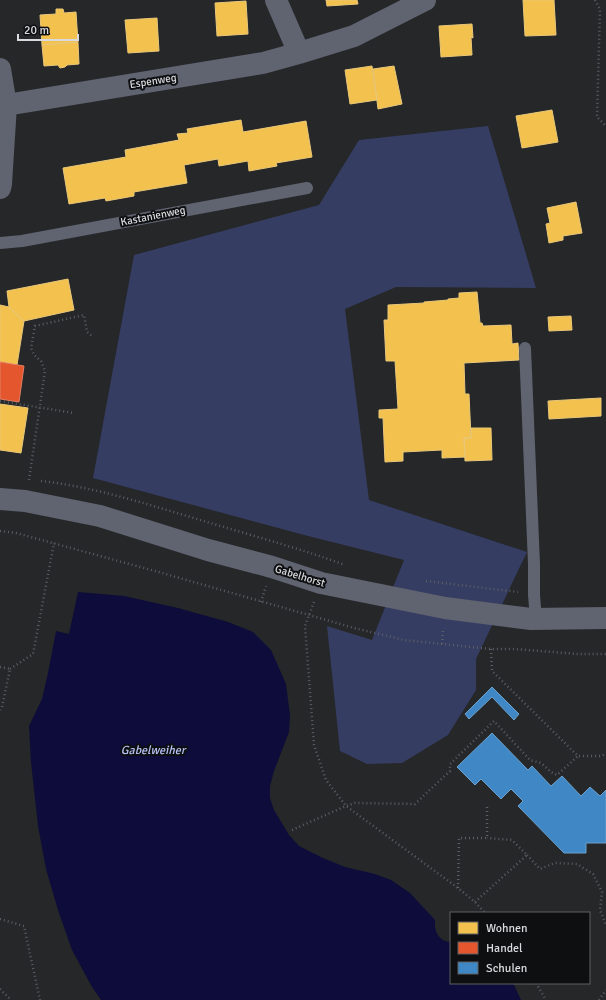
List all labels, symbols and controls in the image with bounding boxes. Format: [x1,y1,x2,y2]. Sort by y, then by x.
scale bar [18,16,78,42]
text: 20 m [24,23,49,38]
street label: Espenweg [129,71,178,91]
street label: Kastanienweg [119,203,187,229]
street label: Gabelhorst [273,562,327,590]
water label: Gabelweiher [121,743,187,758]
legend [450,912,590,984]
text: Wohnen [486,921,528,936]
text: Handel [486,941,523,956]
text: Schulen [486,961,527,976]

